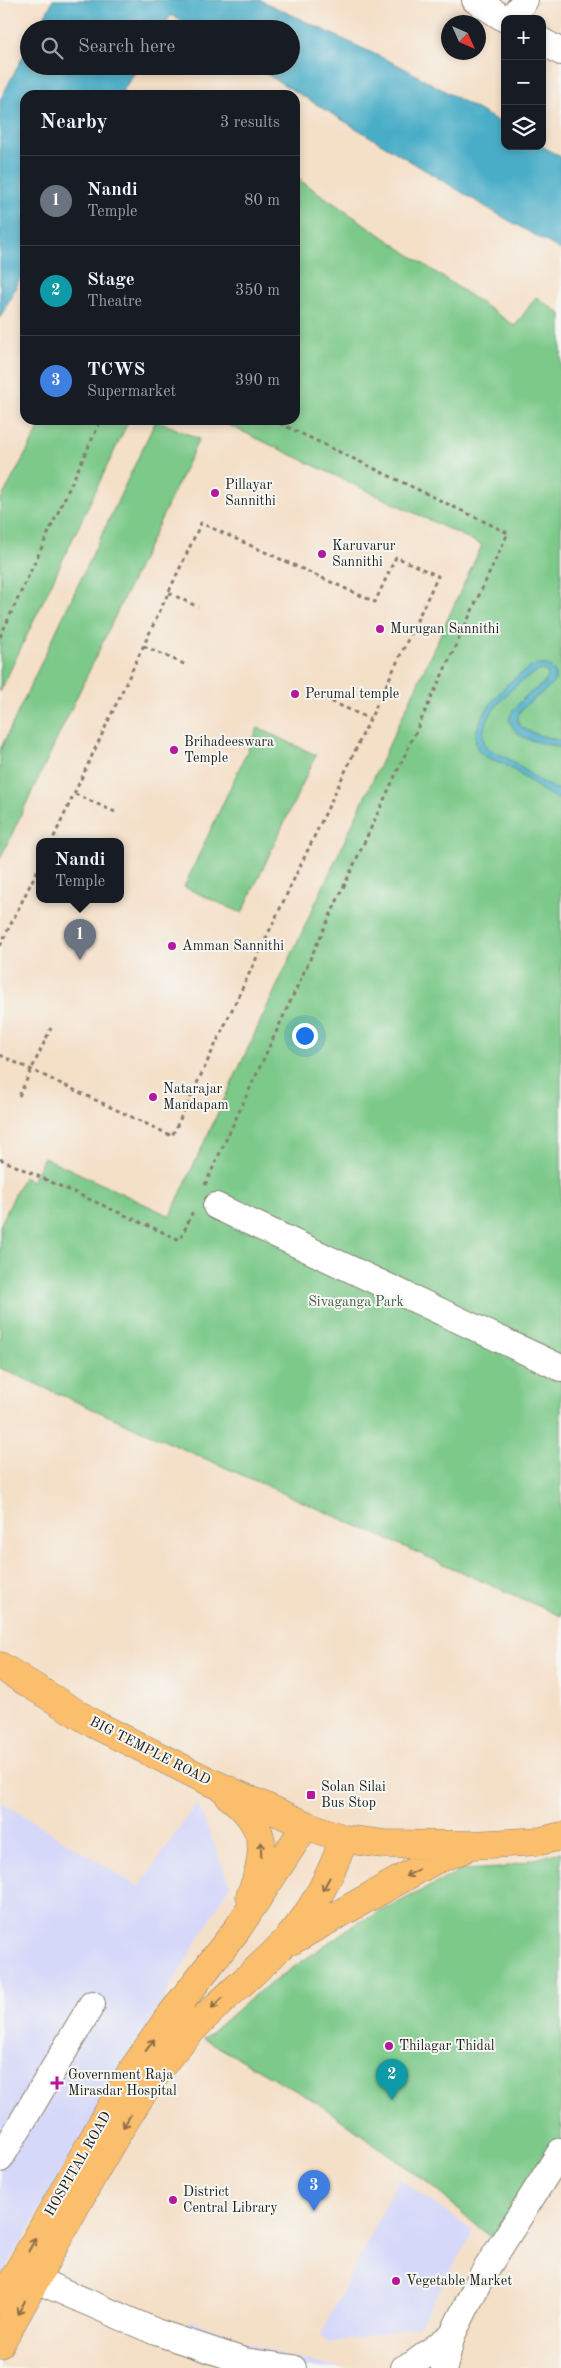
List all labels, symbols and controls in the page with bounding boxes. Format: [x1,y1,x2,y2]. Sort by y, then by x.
north arrow [441,15,486,60]
map controls [501,15,546,150]
button: + [501,15,546,60]
search box [20,20,300,75]
icon: search [38,34,66,62]
text: Search here [78,38,175,57]
button: − [501,60,546,105]
button: layers [501,105,546,150]
text: Nearby [40,112,108,133]
text: 3 results [220,115,280,131]
text: Nandi [87,181,138,200]
text: 1 [51,193,61,209]
text: 80 m [244,193,280,209]
text: Temple [87,204,137,220]
text: Stage [87,271,135,290]
text: 2 [51,283,61,299]
text: 350 m [235,283,280,299]
text: Theatre [87,294,142,310]
text: TCWS [87,361,145,380]
text: 3 [51,373,61,389]
text: 390 m [235,373,280,389]
text: Supermarket [87,384,176,400]
place label: Pillayar Sannithi [225,478,276,508]
marker: Pillayar Sannithi [209,487,221,499]
place label: Karuvarur Sannithi [332,539,396,569]
marker: Karuvarur Sannithi [316,548,328,560]
place label: Murugan Sannithi [390,622,499,636]
marker: Murugan Sannithi [374,623,386,635]
place label: Perumal temple [305,687,399,701]
marker: Perumal temple [289,688,301,700]
place label: Brihadeeswara Temple [184,735,274,765]
marker: Brihadeeswara Temple [168,744,180,756]
popup [36,838,124,903]
text: Nandi [55,851,105,870]
text: Temple [55,874,105,890]
pin: 1 [64,919,96,960]
place label: Amman Sannithi [182,939,284,953]
marker: Amman Sannithi [166,940,178,952]
your location [292,1023,318,1049]
place label: Natarajar Mandapam [163,1082,229,1112]
marker: Natarajar Mandapam [147,1091,159,1103]
park label: Sivaganga Park [308,1295,404,1309]
street label: BIG TEMPLE ROAD [87,1714,213,1788]
place label: Solan Silai Bus Stop [321,1780,386,1810]
marker: Solan Silai Bus Stop [305,1789,317,1801]
one-way arrow [256,1841,265,1857]
one-way arrow [406,1868,420,1878]
one-way arrow [321,1876,331,1891]
one-way arrow [211,1997,224,2009]
one-way arrow [144,2038,155,2052]
place label: Thilagar Thidal [399,2039,495,2053]
marker: Thilagar Thidal [383,2040,395,2052]
pin: 2 [376,2059,408,2100]
place label: Government Raja Mirasdar Hospital [68,2068,177,2098]
marker: Government Raja Mirasdar Hospital [50,2076,64,2090]
street label: HOSPITAL ROAD [42,2109,114,2219]
one-way arrow [121,2114,131,2128]
pin: 3 [298,2170,330,2211]
place label: District Central Library [183,2185,278,2215]
marker: District Central Library [167,2194,179,2206]
one-way arrow [28,2239,38,2253]
place label: Vegetable Market [406,2274,512,2288]
marker: Vegetable Market [390,2275,402,2287]
one-way arrow [15,2300,25,2315]

